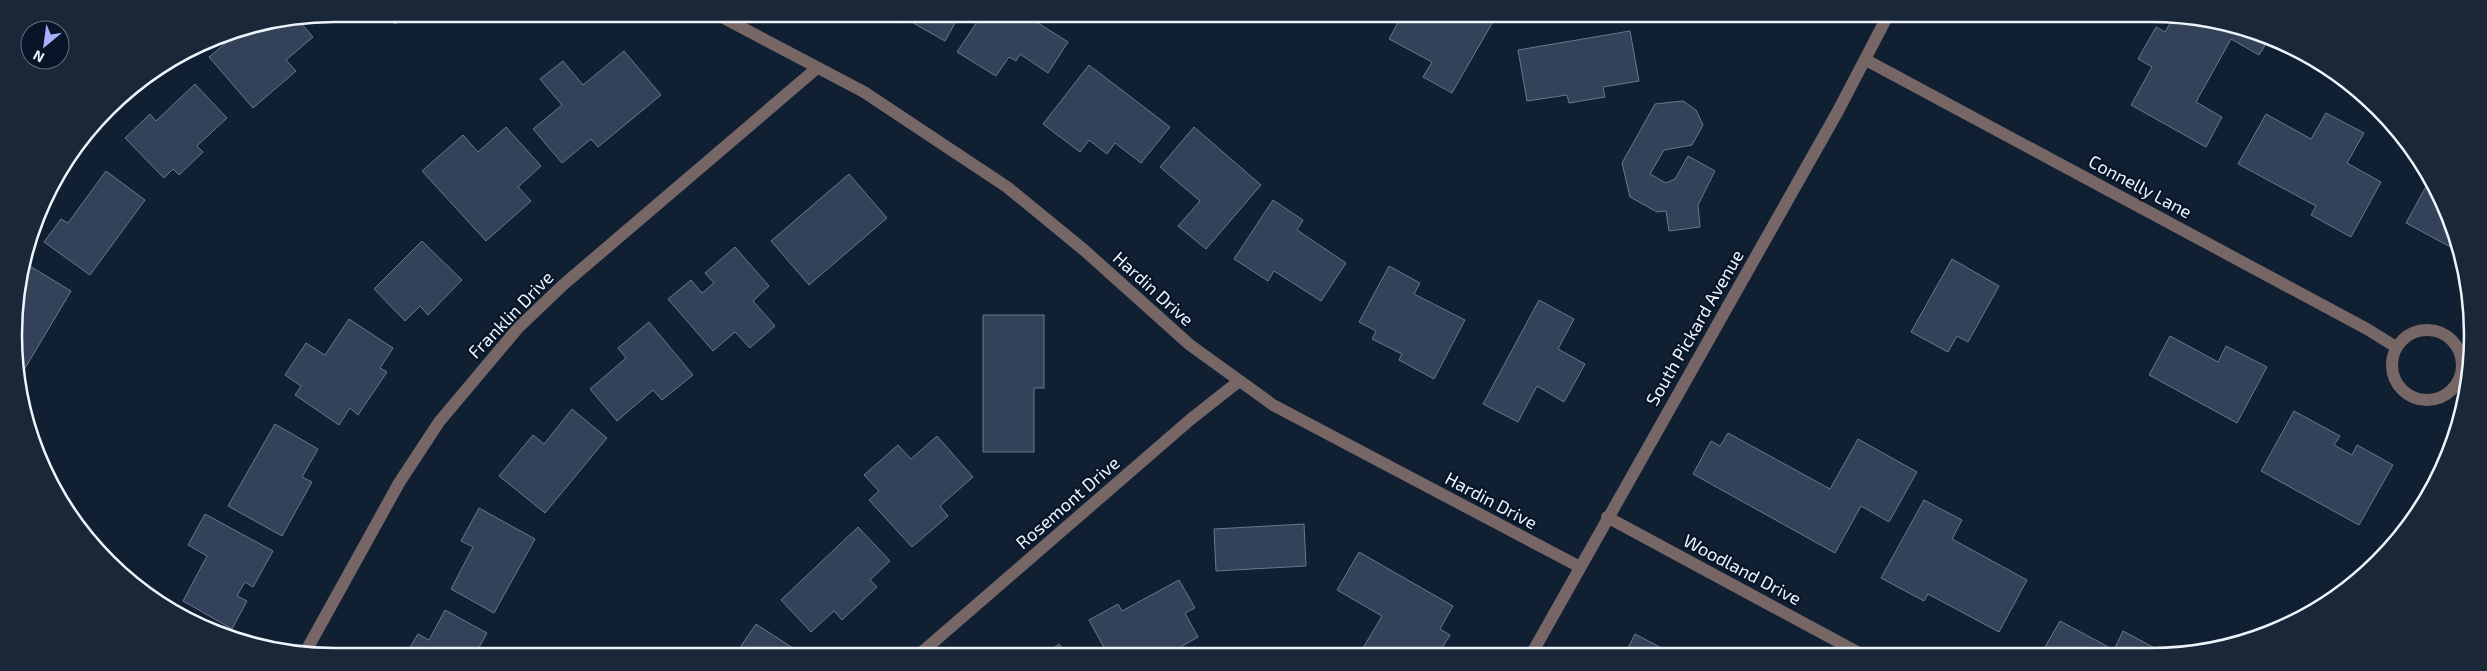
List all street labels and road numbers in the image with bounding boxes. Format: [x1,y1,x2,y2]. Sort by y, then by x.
street label: Connelly Lane [2085,150,2196,223]
street label: Hardin Drive [1109,246,1199,330]
street label: South Pickard Avenue [1641,246,1748,409]
street label: Franklin Drive [463,266,557,363]
street label: Rosemont Drive [1011,451,1124,553]
street label: Hardin Drive [1442,467,1541,534]
street label: Woodland Drive [1680,529,1805,609]

